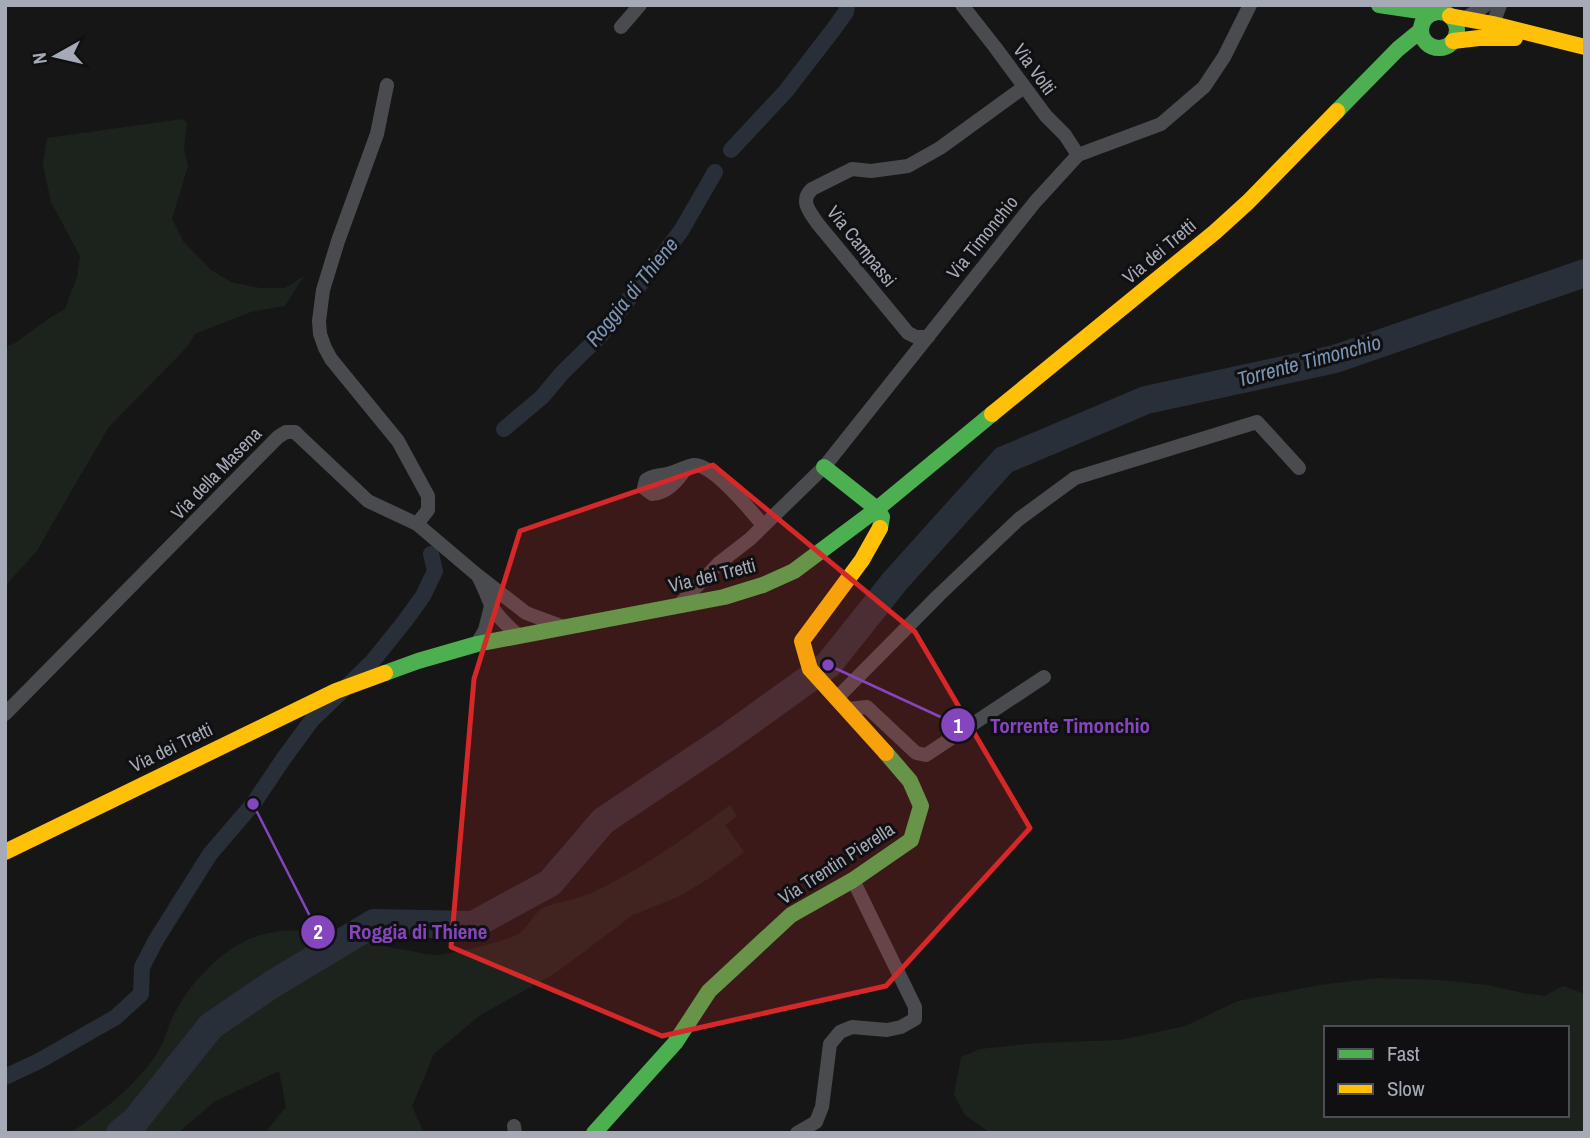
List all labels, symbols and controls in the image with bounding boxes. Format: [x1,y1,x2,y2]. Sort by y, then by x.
north arrow [21,21,91,91]
street label: Via Volti [1008,38,1062,100]
text: N [26,51,53,66]
street label: Via Timonchio [940,190,1024,284]
street label: Via Campassi [821,200,903,292]
street label: Via dei Tretti [1117,212,1201,290]
water label: Roggia di Thiene [579,231,685,352]
water label: Torrente Timonchio [1234,327,1384,394]
street label: Via della Masena [165,421,267,525]
street label: Via dei Tretti [666,552,758,598]
callout: Torrente Timonchio [941,704,1164,746]
text: 1 [953,711,963,740]
text: Torrente Timonchio [990,711,1150,740]
street label: Via dei Tretti [125,716,217,778]
street label: Via Trentin Pierella [773,816,899,910]
callout: Roggia di Thiene [300,911,502,953]
text: 2 [313,917,323,946]
text: Roggia di Thiene [349,917,487,946]
legend [1324,1026,1569,1117]
text: Fast [1387,1039,1420,1068]
text: Slow [1387,1074,1425,1103]

